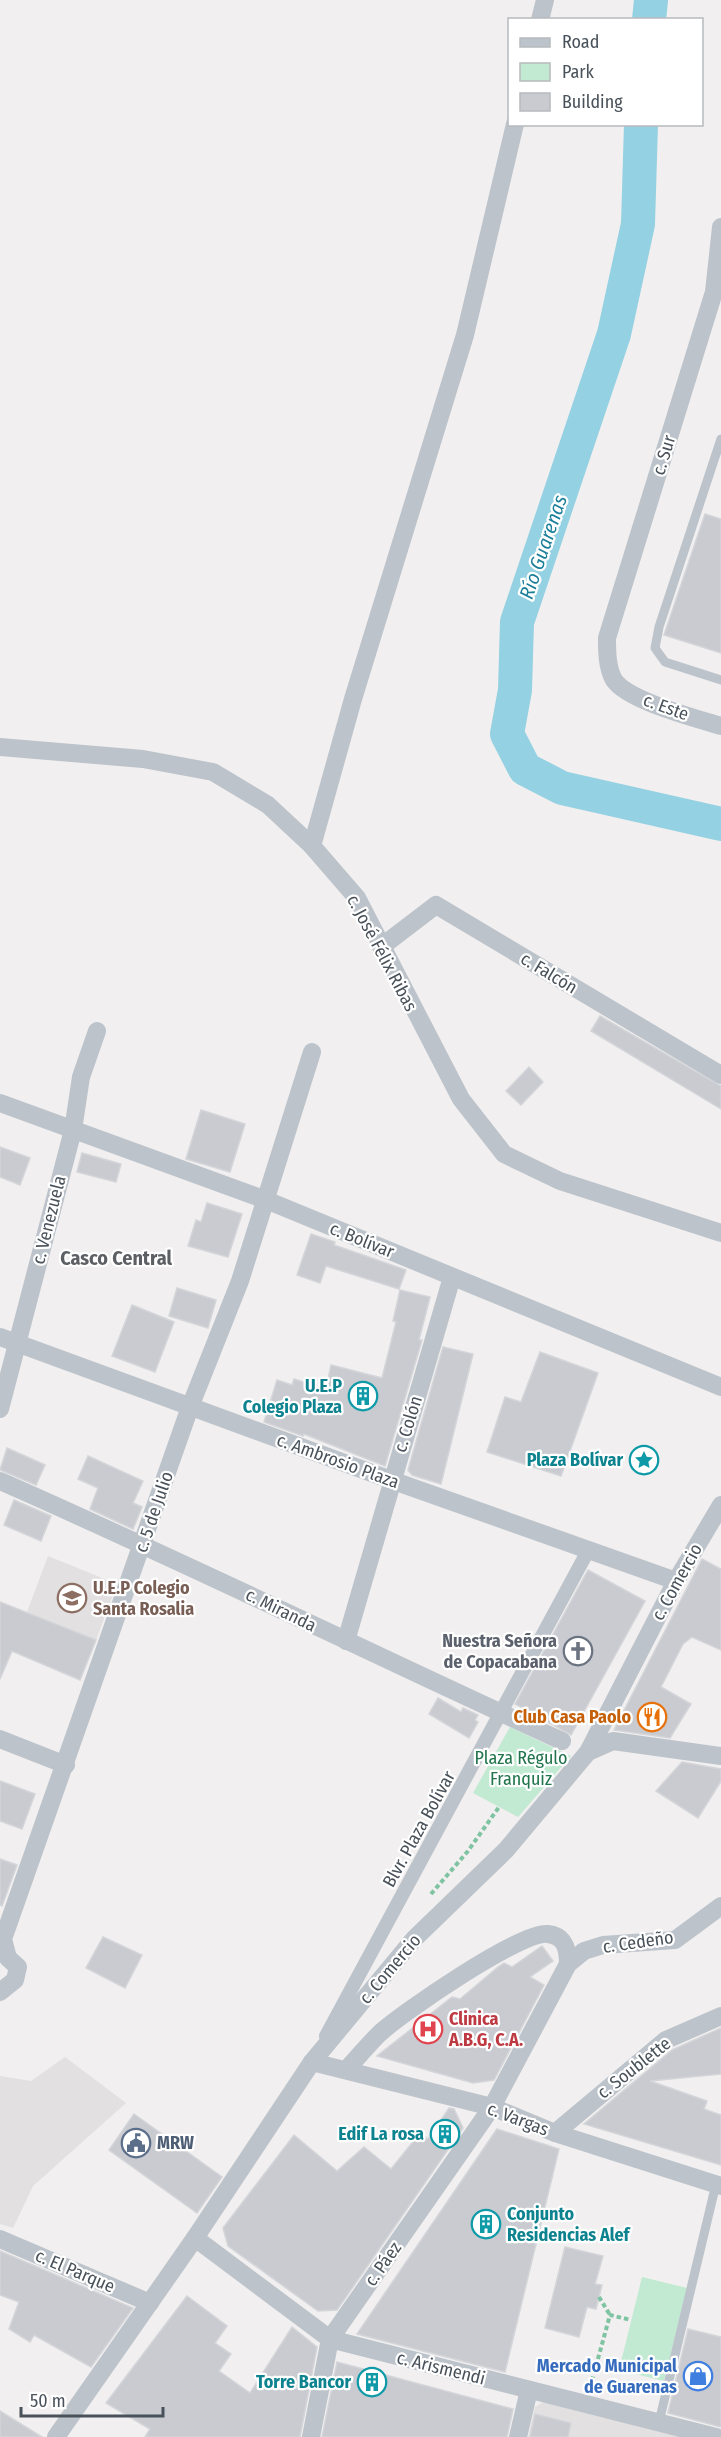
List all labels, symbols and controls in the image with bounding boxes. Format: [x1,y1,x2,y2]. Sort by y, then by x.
legend [508,18,703,126]
text: Road [562,31,599,53]
text: Park [562,61,595,83]
text: Building [562,91,623,113]
street label: c. Sur [648,432,681,478]
water label: Río Guarenas [514,491,572,602]
street label: c. Este [640,689,692,725]
street label: c. José Félix Ribas [342,891,422,1015]
street label: c. Falcón [517,948,581,998]
street label: c. Venezuela [27,1173,71,1267]
street label: c. Bolívar [327,1217,398,1263]
district label: Casco Central [60,1246,172,1270]
place label: U.E.P Colegio Plaza [243,1375,342,1418]
building icon: U.E.P Colegio Plaza [347,1380,379,1412]
street label: c. Colón [389,1393,427,1455]
street label: c. Ambrosio Plaza [274,1429,402,1493]
place icon: Plaza Bolívar [628,1444,660,1476]
place label: Plaza Bolívar [527,1449,623,1471]
street label: c. 5 de Julio [130,1469,178,1555]
street label: c. Comercio [647,1540,707,1624]
place label: U.E.P Colegio Santa Rosalia [93,1577,194,1620]
school or university icon: U.E.P Colegio Santa Rosalia [56,1582,88,1614]
street label: c. Miranda [242,1584,320,1637]
place label: Nuestra Señora de Copacabana [442,1630,557,1673]
church icon: Nuestra Señora de Copacabana [562,1635,594,1667]
restaurant icon: Club Casa Paolo [636,1701,668,1733]
place label: Club Casa Paolo [513,1706,631,1728]
park label: Plaza Régulo Franquiz [475,1747,567,1790]
street label: Blvr. Plaza Bolívar [378,1766,460,1891]
street label: c. Cedeño [601,1926,675,1958]
street label: c. Comercio [354,1930,426,2008]
place label: Clinica A.B.G, C.A. [448,2008,523,2051]
hospital icon: Clinica A.B.G, C.A. [412,2013,444,2045]
street label: c. Soublette [593,2032,675,2104]
street label: c. Vargas [484,2097,552,2141]
building icon: Edif La rosa [429,2118,461,2150]
place label: Edif La rosa [338,2123,424,2145]
public building icon: MRW [120,2127,152,2159]
place label: MRW [157,2132,194,2154]
place label: Conjunto Residencias Alef [507,2203,632,2246]
building icon: Conjunto Residencias Alef [470,2208,502,2240]
street label: c. Páez [360,2238,406,2290]
street label: c. El Parque [32,2244,118,2298]
street label: c. Arismendi [395,2346,487,2390]
place label: Mercado Municipal de Guarenas [537,2355,677,2398]
shop icon: Mercado Municipal de Guarenas [682,2360,714,2392]
building icon: Torre Bancor [356,2366,388,2398]
place label: Torre Bancor [256,2371,351,2393]
scale bar [21,2380,164,2418]
text: 50 m [30,2390,66,2412]

